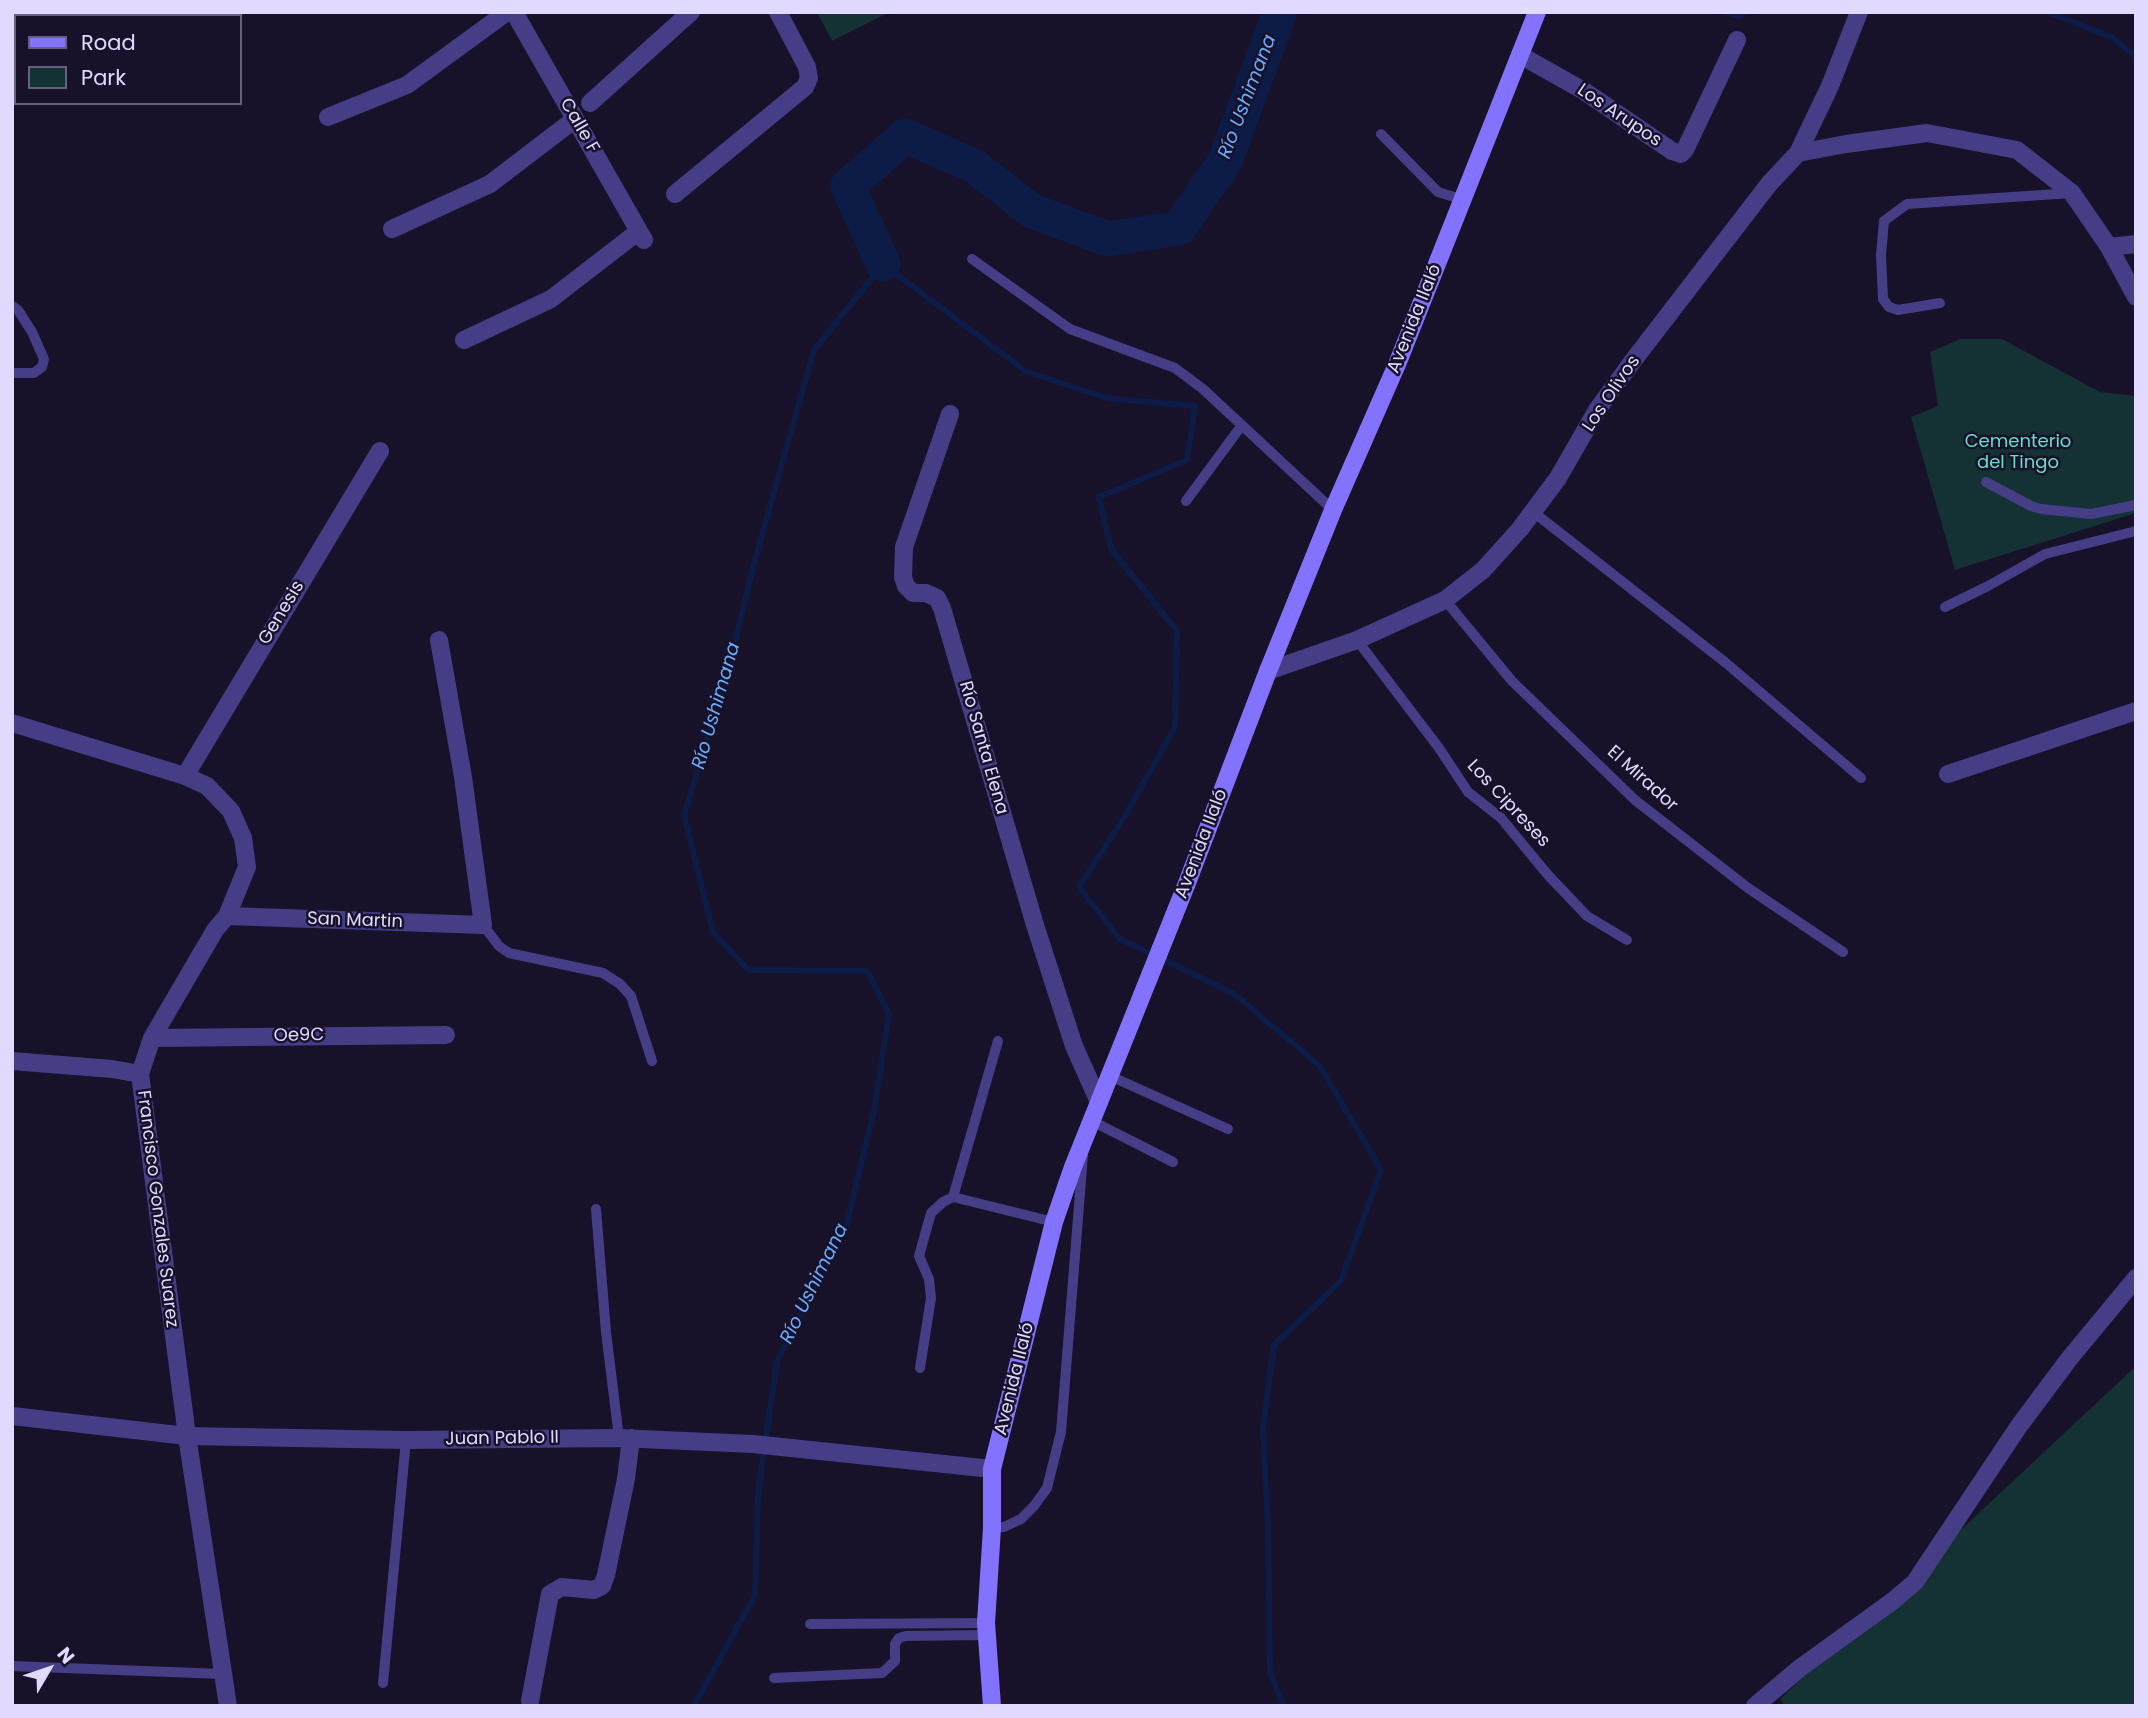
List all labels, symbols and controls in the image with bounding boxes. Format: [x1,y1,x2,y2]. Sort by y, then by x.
legend [14,14,242,105]
text: Road [81,28,136,57]
water label: Río Ushimana [1214,32,1282,162]
text: Park [81,63,126,92]
street label: Los Arupos [1573,80,1665,152]
street label: Calle F [555,95,603,157]
street label: Avenida Ilaló [1383,261,1447,377]
street label: Los Olivos [1579,352,1645,436]
park label: Cementerio del Tingo [1965,431,2071,474]
street label: Genesis [254,577,310,649]
water label: Río Ushimana [688,640,746,772]
street label: Río Santa Elena [954,679,1012,817]
street label: El Mirador [1602,742,1682,816]
street label: Los Cipreses [1462,756,1554,852]
street label: Avenida Ilaló [1171,786,1233,902]
street label: San Martin [307,909,403,933]
street label: Oe9C [274,1025,324,1047]
street label: Francisco Gonzales Suarez [132,1089,182,1329]
water label: Río Ushimana [776,1220,854,1348]
street label: Avenida Ilaló [991,1320,1039,1438]
street label: Juan Pablo II [445,1427,559,1451]
north arrow [14,1634,84,1704]
text: N [51,1641,81,1670]

